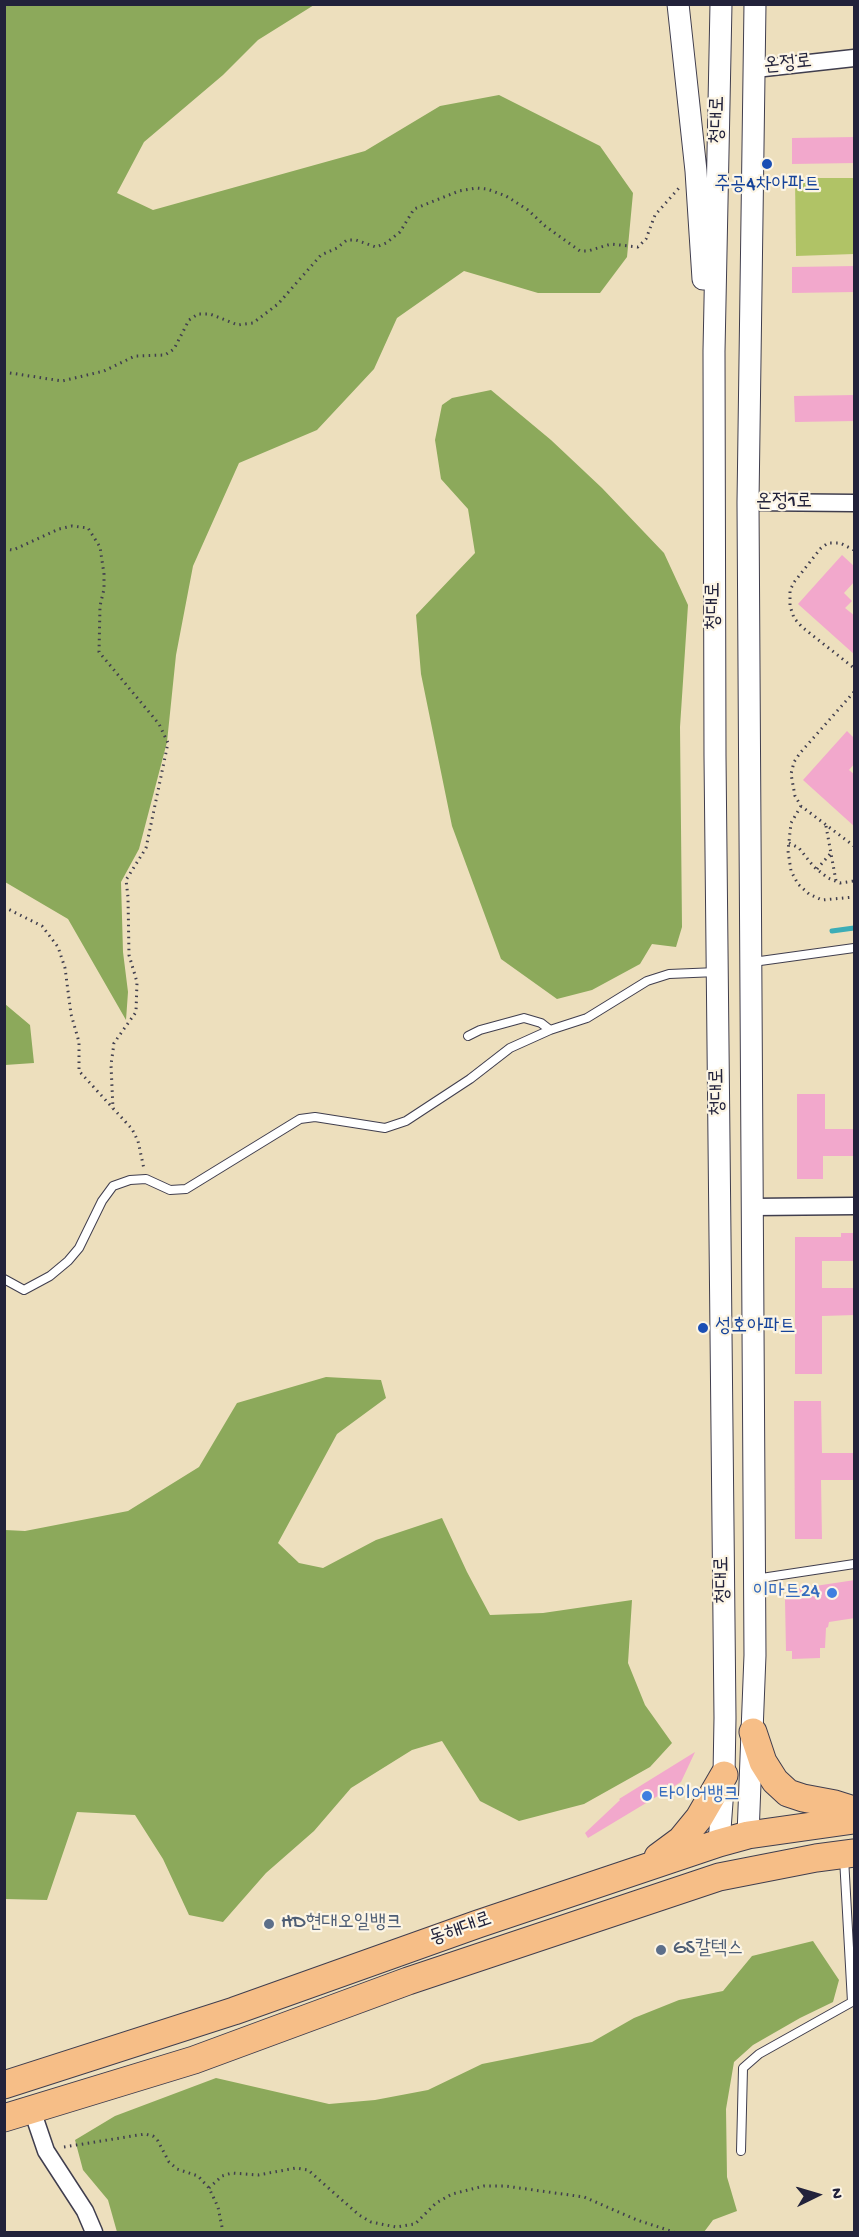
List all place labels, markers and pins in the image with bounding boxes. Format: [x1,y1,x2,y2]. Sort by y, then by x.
marker: 주공4차아파트 [760,157,774,171]
place label: 주공4차아파트 [714,174,820,198]
place label: 성호아파트 [715,1316,795,1340]
marker: 성호아파트 [696,1321,710,1335]
place label: 이마트24 [752,1581,820,1605]
marker: 이마트24 [825,1586,839,1600]
place label: 타이어뱅크 [659,1784,739,1808]
marker: 타이어뱅크 [640,1789,654,1803]
place label: HD현대오일뱅크 [281,1912,402,1936]
marker: HD현대오일뱅크 [262,1917,276,1931]
place label: GS칼텍스 [673,1938,743,1962]
marker: GS칼텍스 [654,1943,668,1957]

